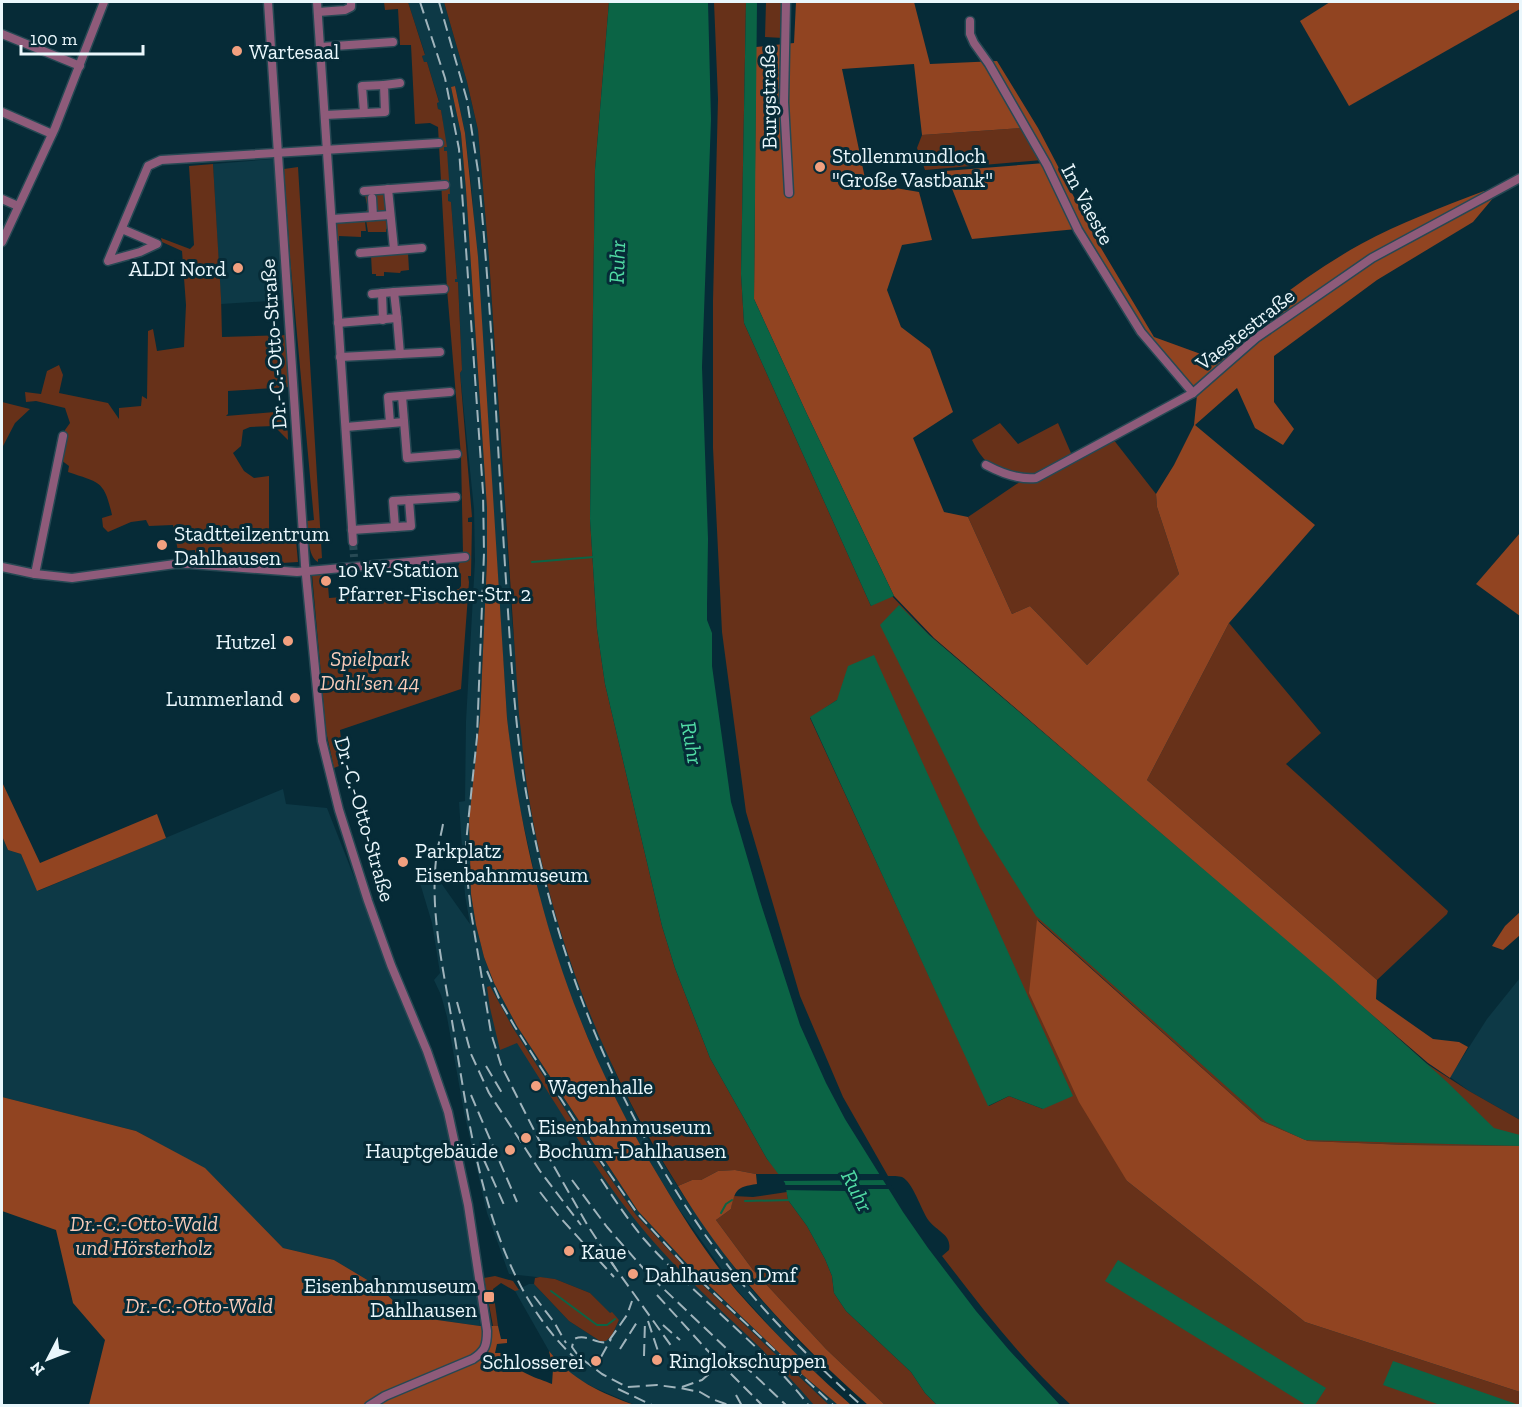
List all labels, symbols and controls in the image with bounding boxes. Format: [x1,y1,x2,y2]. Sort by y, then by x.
scale bar [21,18,142,56]
text: 100 m [30,28,78,50]
place label: Wartesaal [249,39,340,64]
marker: Wartesaal [230,44,244,58]
street label: Burgstraße [755,45,781,149]
place label: Stollenmundloch "Große Vastbank" [832,143,993,192]
street label: Im Vaeste [1056,159,1120,249]
marker: Stollenmundloch "Große Vastbank" [813,160,827,174]
water label: Ruhr [603,239,631,284]
place label: ALDI Nord [129,256,226,281]
street label: Dr.-C.-Otto-Straße [255,258,291,430]
marker: ALDI Nord [231,261,245,275]
street label: Vaestestraße [1190,283,1300,376]
place label: Stadtteilzentrum Dahlhausen [174,521,330,570]
marker: Stadtteilzentrum Dahlhausen [155,538,169,552]
place label: 10 kV-Station Pfarrer-Fischer-Str. 2 [338,557,531,606]
marker: 10 kV-Station Pfarrer-Fischer-Str. 2 [319,574,333,588]
place label: Hutzel [216,629,276,654]
marker: Hutzel [281,634,295,648]
park label: Spielpark Dahl’sen 44 [320,646,420,695]
place label: Lummerland [166,686,283,711]
marker: Lummerland [288,691,302,705]
water label: Ruhr [675,719,709,767]
street label: Dr.-C.-Otto-Straße [329,734,401,904]
place label: Parkplatz Eisenbahnmuseum [415,838,588,887]
marker: Parkplatz Eisenbahnmuseum [396,855,410,869]
place label: Wagenhalle [548,1074,653,1099]
marker: Wagenhalle [529,1079,543,1093]
place label: Eisenbahnmuseum Bochum-Dahlhausen [538,1114,726,1163]
marker: Eisenbahnmuseum Bochum-Dahlhausen [519,1131,533,1145]
place label: Hauptgebäude [365,1138,498,1163]
marker: Hauptgebäude [503,1143,517,1157]
water label: Ruhr [835,1166,879,1217]
park label: Dr.-C.-Otto-Wald und Hörsterholz [70,1211,218,1260]
place label: Kaue [581,1239,626,1264]
marker: Kaue [562,1244,576,1258]
place label: Dahlhausen Dmf [645,1262,798,1287]
marker: Dahlhausen Dmf [626,1267,640,1281]
place label: Eisenbahnmuseum Dahlhausen [304,1273,477,1322]
marker: Eisenbahnmuseum Dahlhausen [482,1290,496,1304]
park label: Dr.-C.-Otto-Wald [125,1293,273,1318]
north arrow [18,1329,78,1389]
place label: Ringlokschuppen [669,1348,826,1373]
place label: Schlosserei [482,1349,584,1374]
marker: Ringlokschuppen [650,1353,664,1367]
marker: Schlosserei [589,1354,603,1368]
text: N [26,1358,48,1380]

